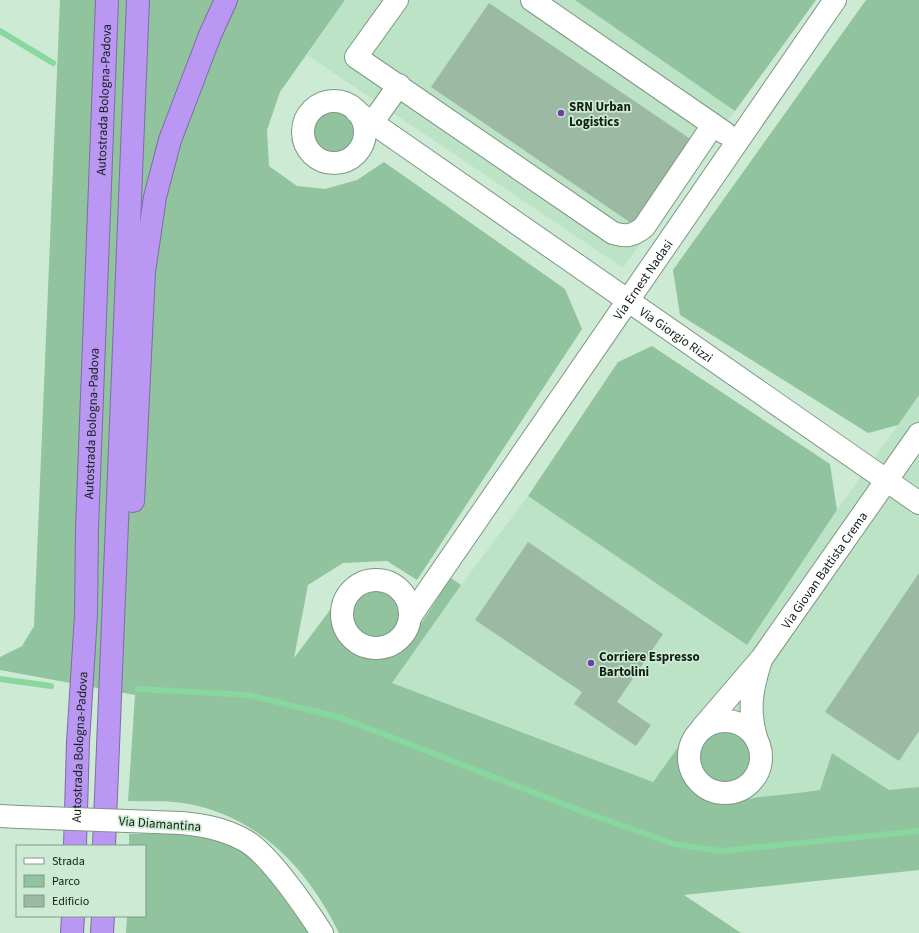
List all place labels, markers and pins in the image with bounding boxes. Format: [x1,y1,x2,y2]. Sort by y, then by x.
place label: SRN Urban Logistics [569,98,631,131]
marker: SRN Urban Logistics [556,108,566,118]
place label: Corriere Espresso Bartolini [599,648,700,681]
marker: Corriere Espresso Bartolini [586,658,596,668]

